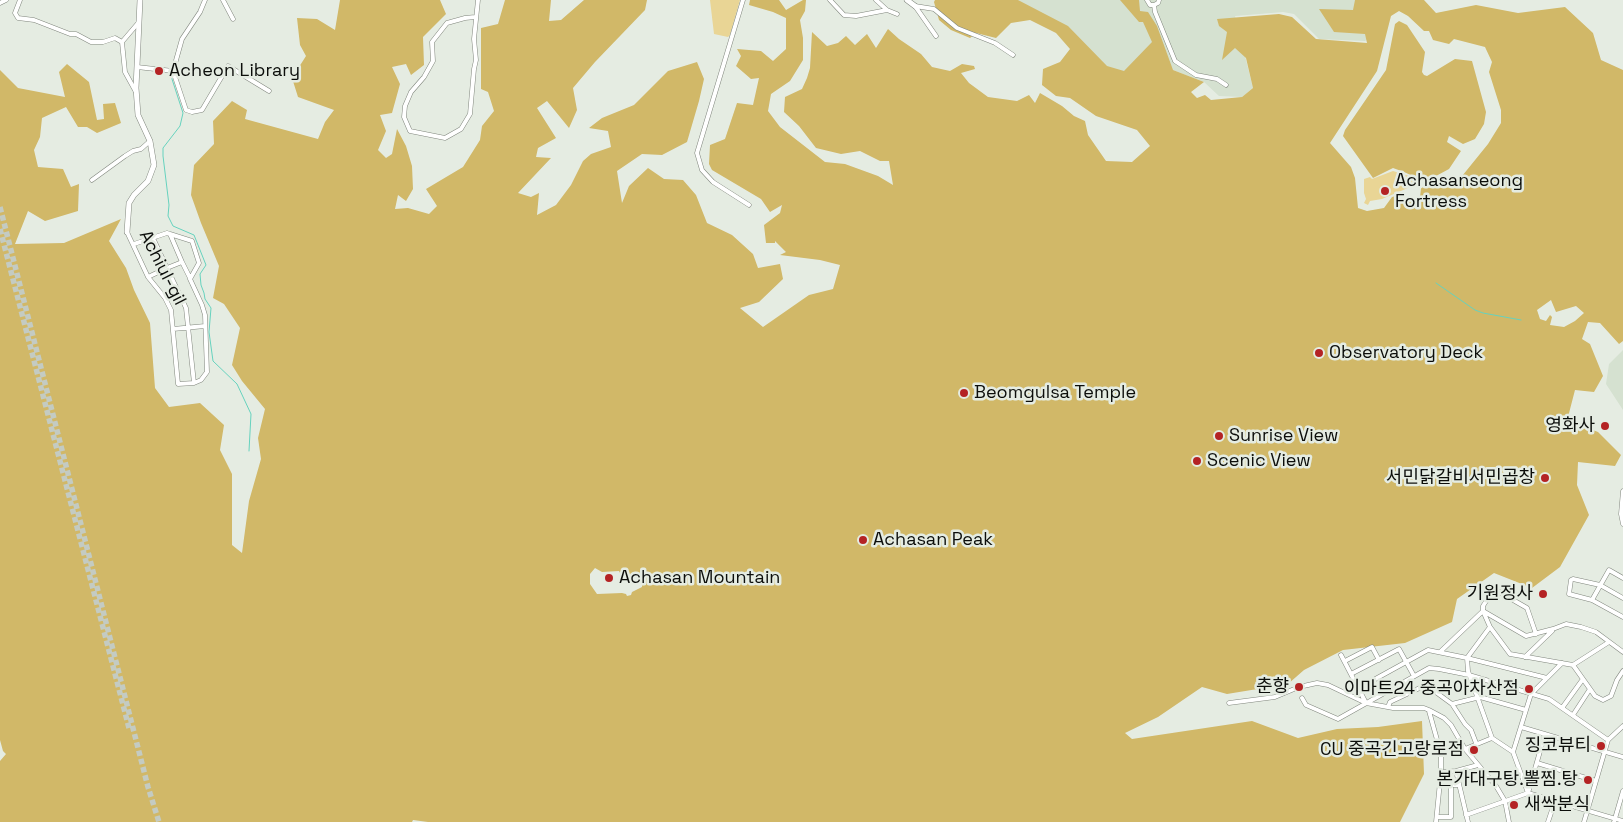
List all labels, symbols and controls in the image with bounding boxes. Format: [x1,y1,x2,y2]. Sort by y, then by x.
place label: Acheon Library [169,60,300,82]
marker: Acheon Library [153,65,165,77]
place label: Achasanseong Fortress [1395,170,1523,212]
marker: Achasanseong Fortress [1379,185,1391,197]
street label: Achiul-gil [134,227,190,309]
place label: Observatory Deck [1329,342,1483,364]
marker: Observatory Deck [1313,347,1325,359]
place label: Beomgulsa Temple [974,382,1136,404]
marker: Beomgulsa Temple [958,387,970,399]
place label: 영화사 [1545,415,1595,437]
marker: 영화사 [1599,420,1611,432]
place label: Sunrise View [1229,425,1338,447]
marker: Sunrise View [1213,430,1225,442]
place label: Scenic View [1207,450,1311,472]
marker: Scenic View [1191,455,1203,467]
place label: 서민닭갈비서민곱창 [1386,467,1535,489]
marker: 서민닭갈비서민곱창 [1539,472,1551,484]
place label: Achasan Peak [873,529,993,551]
marker: Achasan Peak [857,534,869,546]
place label: Achasan Mountain [619,567,780,589]
marker: Achasan Mountain [603,572,615,584]
place label: 기원정사 [1467,583,1533,605]
marker: 기원정사 [1537,588,1549,600]
place label: 춘향 [1256,676,1289,698]
place label: 이마트24 중곡아차산점 [1344,678,1519,700]
marker: 춘향 [1293,681,1305,693]
marker: 이마트24 중곡아차산점 [1523,683,1535,695]
place label: 징코뷰티 [1525,735,1591,757]
place label: CU 중곡긴고랑로점 [1320,739,1464,761]
marker: 징코뷰티 [1595,740,1607,752]
marker: CU 중곡긴고랑로점 [1468,744,1480,756]
place label: 본가대구탕.뽈찜.탕 [1436,769,1578,791]
marker: 본가대구탕.뽈찜.탕 [1582,774,1594,786]
place label: 새싹분식 [1524,794,1590,816]
marker: 새싹분식 [1508,799,1520,811]

